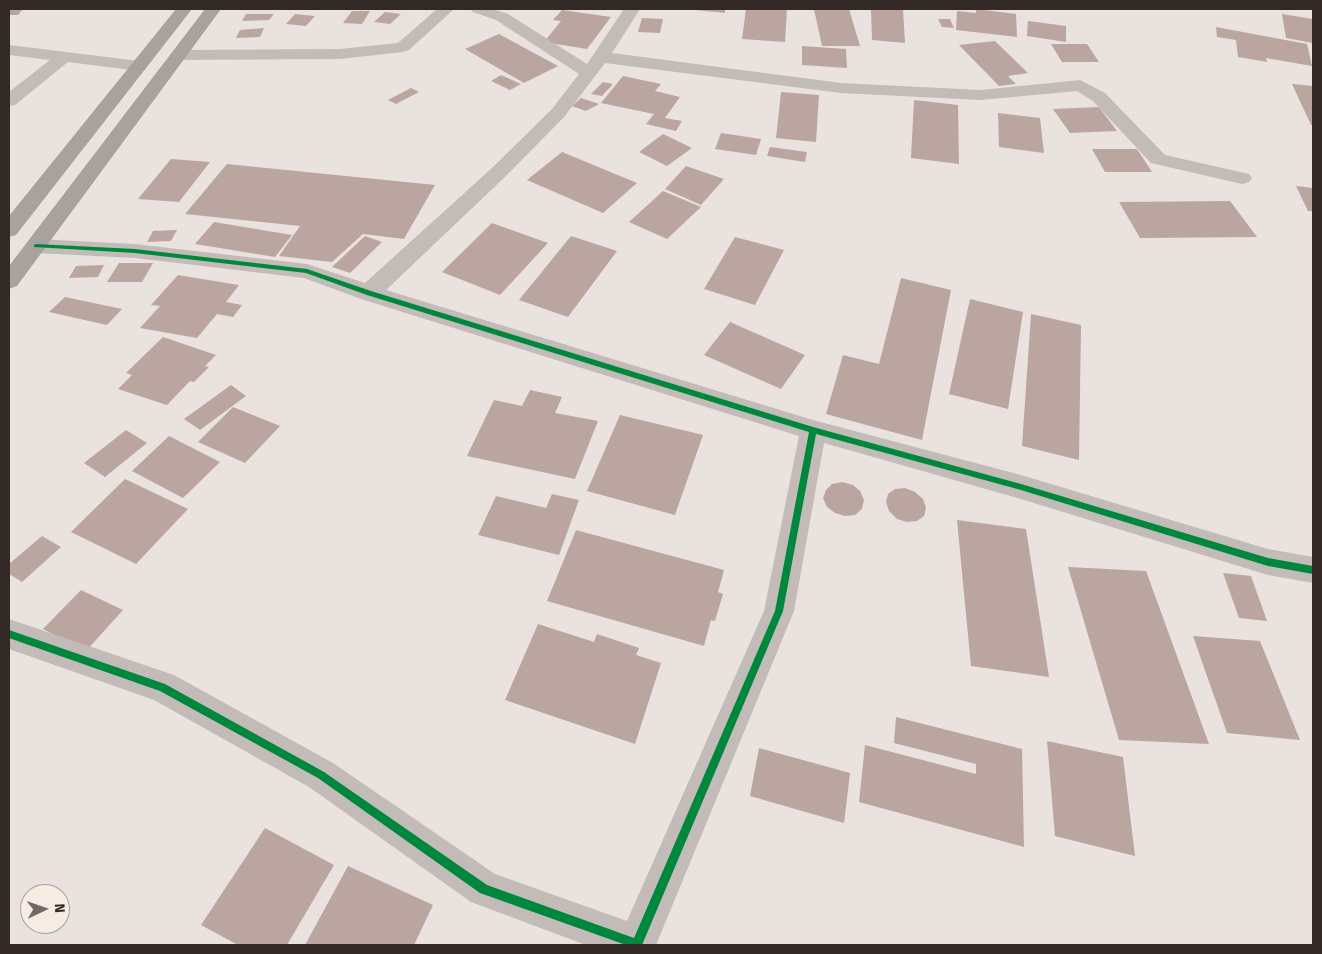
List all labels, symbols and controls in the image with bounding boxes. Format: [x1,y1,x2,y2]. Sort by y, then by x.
north arrow [20,884,70,934]
text: N [51,903,68,913]

